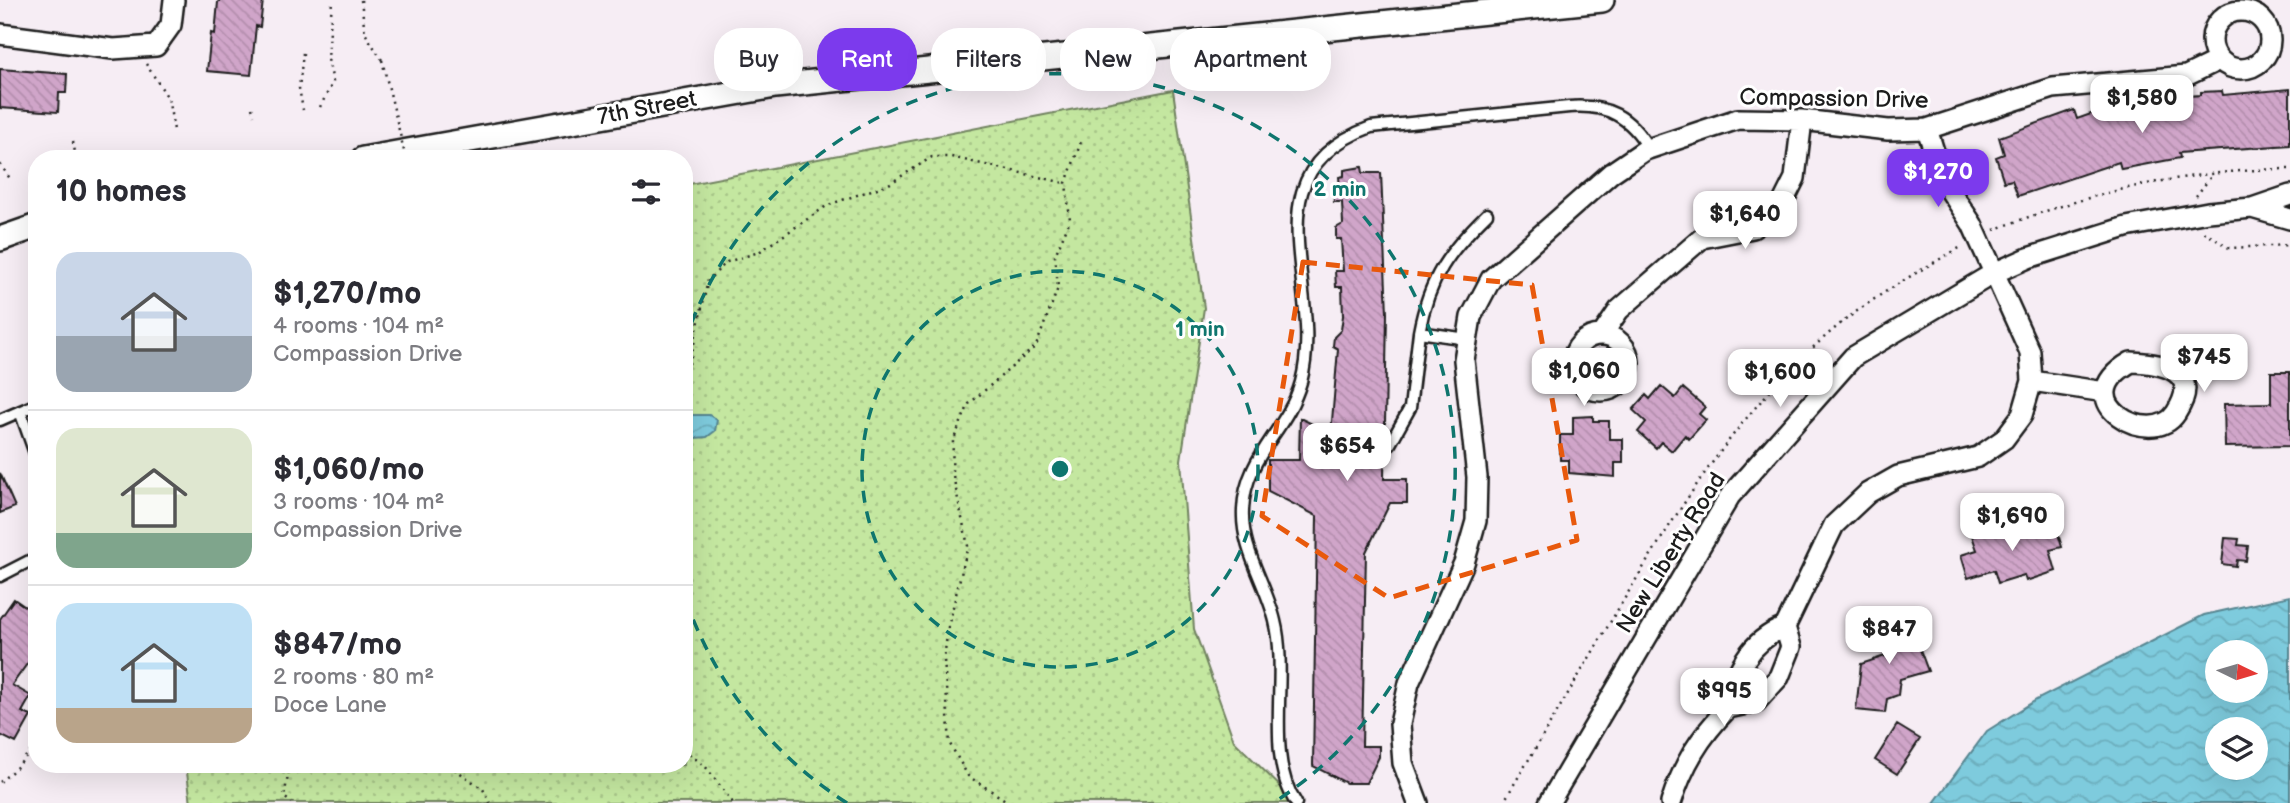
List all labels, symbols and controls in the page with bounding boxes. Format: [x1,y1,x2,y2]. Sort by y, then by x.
chip: Buy [714,28,803,91]
chip: Rent [817,28,917,91]
chip: Filters [931,28,1046,91]
chip: New [1060,28,1156,91]
chip: Apartment [1170,28,1331,91]
pin: $1,580 [2085,76,2199,135]
street label: Compassion Drive [1739,83,1929,115]
text: $1,580 [2106,84,2178,112]
street label: 7th Street [595,85,699,131]
pin: $1,270 [1881,150,1995,209]
text: $1,270 [1903,158,1973,186]
icon: filters [627,173,665,211]
text: 10 homes [56,174,187,210]
text: 2 min [1313,177,1367,202]
pin: $1,640 [1688,191,1802,251]
text: $1,640 [1709,200,1781,228]
text: $1,270/mo [273,276,421,312]
icon: home [112,280,196,364]
text: 4 rooms · 104 m² [273,312,444,340]
text: 1 min [1175,317,1225,342]
pin: $745 [2163,334,2245,394]
text: Compassion Drive [273,340,462,368]
text: $745 [2177,343,2231,371]
pin: $1,060 [1527,348,1641,408]
pin: $1,600 [1723,350,1837,409]
text: $1,060 [1548,357,1620,385]
text: $1,600 [1744,358,1816,386]
pin: $654 [1306,424,1388,483]
text: $654 [1319,432,1375,460]
text: $1,060/mo [273,452,424,488]
icon: home [112,456,196,540]
centre of rings [1048,457,1072,481]
street label: New Liberty Road [1610,468,1732,638]
text: 3 rooms · 104 m² [273,488,444,516]
pin: $1,690 [1955,494,2069,553]
text: $1,690 [1976,502,2048,530]
text: Compassion Drive [273,516,462,544]
pin: $847 [1848,606,1930,666]
text: $847 [1861,615,1917,643]
text: $847/mo [273,627,402,663]
icon: home [112,631,196,715]
north arrow [2205,640,2268,704]
map controls [2205,640,2268,780]
text: 2 rooms · 80 m² [273,663,434,691]
pin: $995 [1683,668,1765,728]
text: $995 [1696,677,1752,705]
text: Doce Lane [273,691,387,719]
button: layers [2205,717,2268,780]

